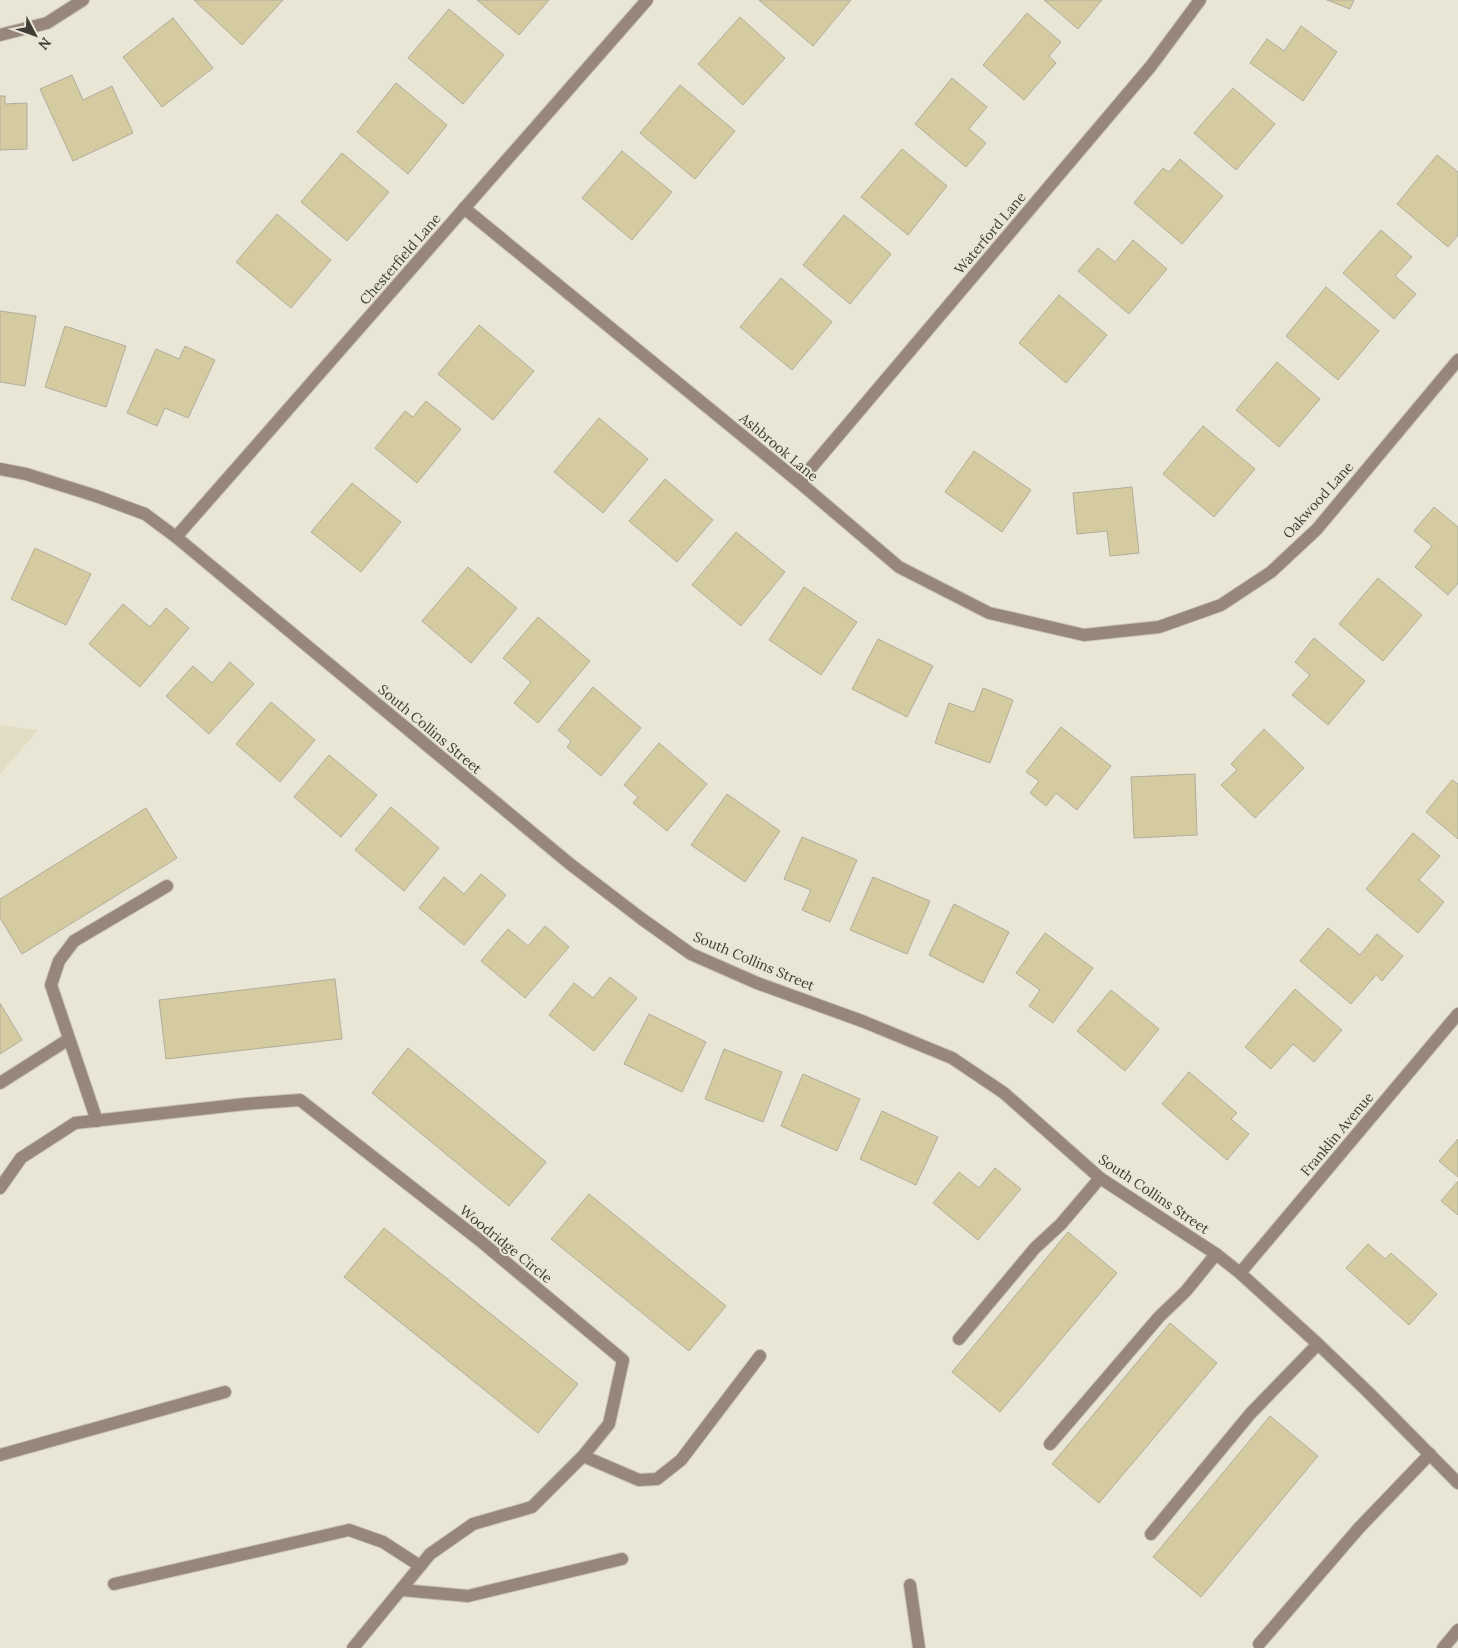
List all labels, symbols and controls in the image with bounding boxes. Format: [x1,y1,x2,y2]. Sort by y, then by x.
north arrow [10,10,60,60]
text: N [34,34,55,54]
street label: Waterford Lane [950,188,1030,278]
street label: Chesterfield Lane [355,209,445,308]
street label: Ashbrook Lane [735,408,822,485]
street label: Oakwood Lane [1279,458,1357,542]
street label: South Collins Street [374,680,486,778]
street label: South Collins Street [691,927,818,995]
street label: Franklin Avenue [1297,1088,1378,1180]
street label: South Collins Street [1095,1150,1213,1238]
street label: Woodridge Circle [456,1201,556,1287]

